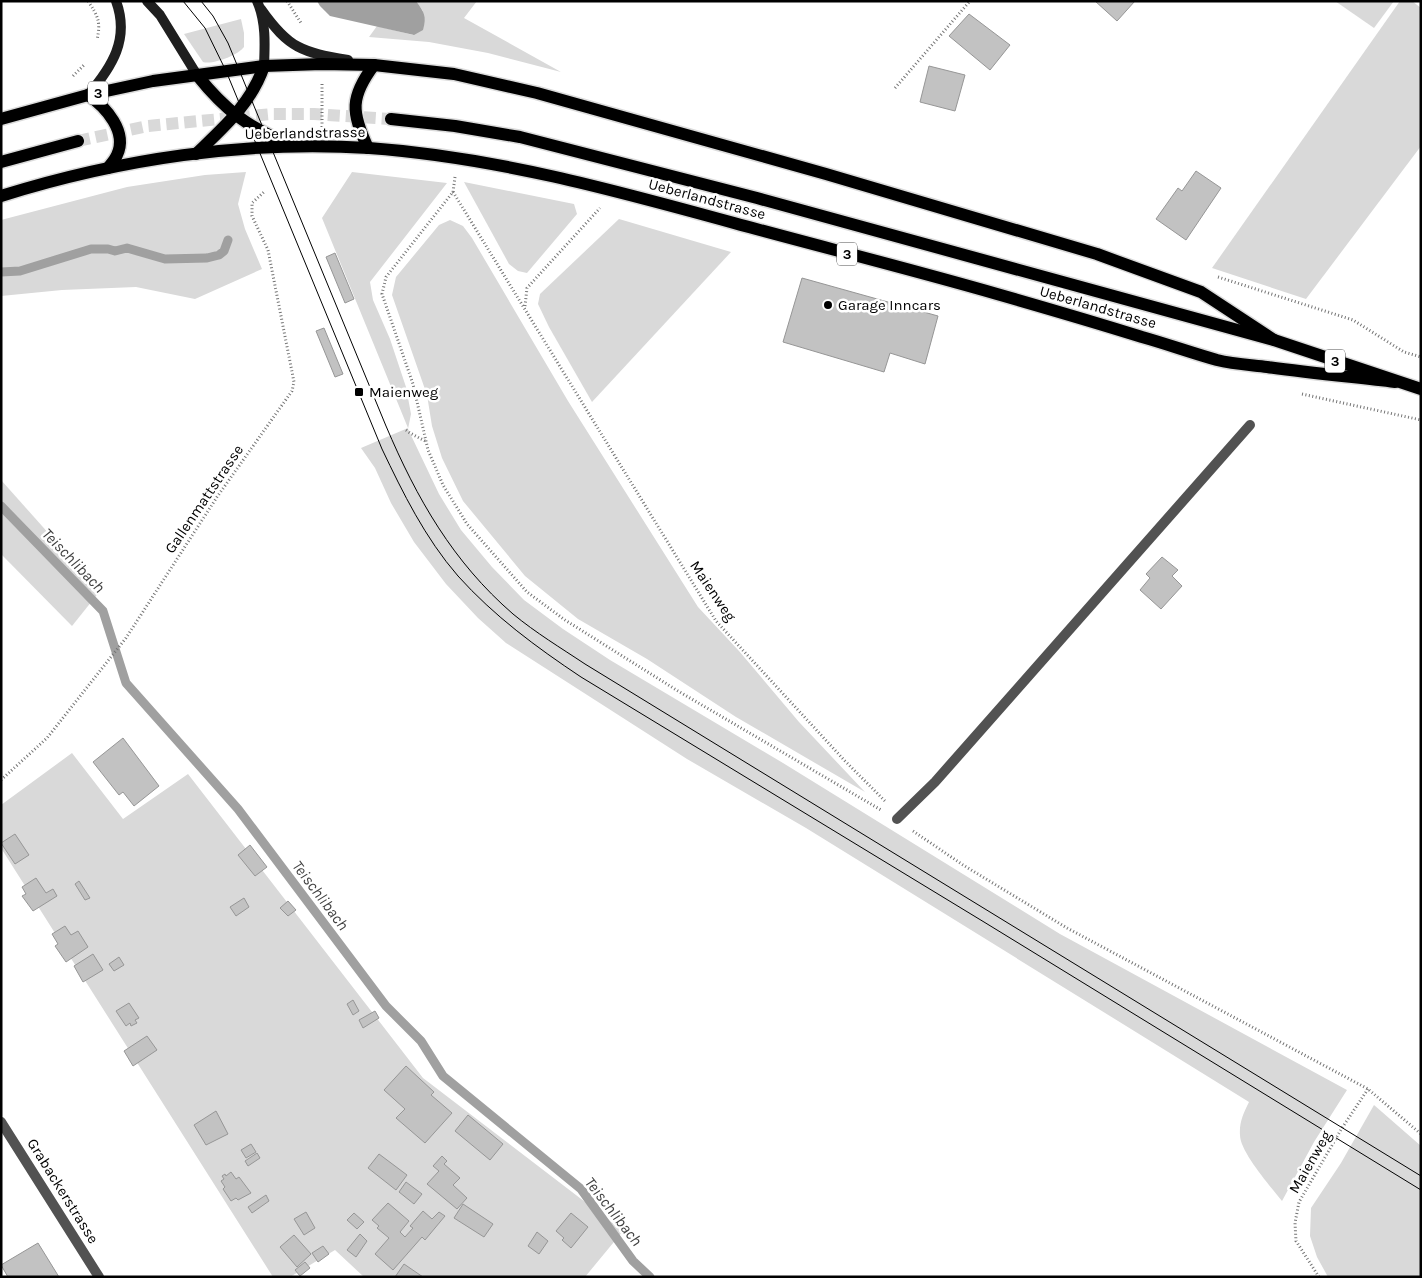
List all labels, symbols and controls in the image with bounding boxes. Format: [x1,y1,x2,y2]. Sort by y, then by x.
road number: 3 [88,82,108,105]
street label: Ueberlandstrasse [245,123,365,143]
street label: Ueberlandstrasse [646,175,768,223]
road number: 3 [837,242,857,266]
street label: Ueberlandstrasse [1038,282,1158,332]
place label: Garage Inncars [838,296,941,314]
marker: Garage Inncars [822,299,834,311]
road number: 3 [1325,350,1345,372]
place label: Maienweg [369,383,439,401]
marker: Maienweg [353,386,365,398]
street label: Gallenmattstrasse [161,441,247,557]
water label: Teischlibach [38,524,109,597]
street label: Maienweg [686,557,740,625]
water label: Teischlibach [288,857,353,934]
street label: Maienweg [1285,1127,1335,1196]
street label: Grabackerstrasse [23,1135,103,1247]
water label: Teischlibach [581,1173,646,1250]

